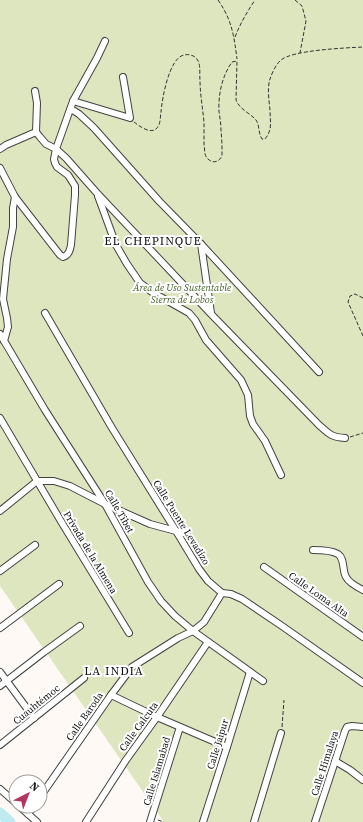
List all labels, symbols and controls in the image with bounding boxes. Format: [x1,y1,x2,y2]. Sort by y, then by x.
district label: EL CHEPINQUE [104,233,202,249]
park label: Área de Uso Sustentable Sierra de Lobos [132,281,231,306]
street label: Calle Puente Levadizo [150,477,213,568]
street label: Calle Tibet [102,487,138,536]
street label: Privada de la Almena [61,509,121,597]
street label: Calle Loma Alta [286,569,352,621]
district label: LA INDIA [84,663,144,679]
street label: Cuauhtémoc [10,681,63,727]
street label: Calle Baroda [63,689,106,743]
street label: Calle Calcuta [116,698,161,754]
street label: Calle Jaipur [204,717,232,771]
street label: Calle Himalaya [308,728,341,797]
street label: Calle Islamabad [140,735,173,807]
north arrow [8,774,48,814]
text: N [26,779,42,795]

